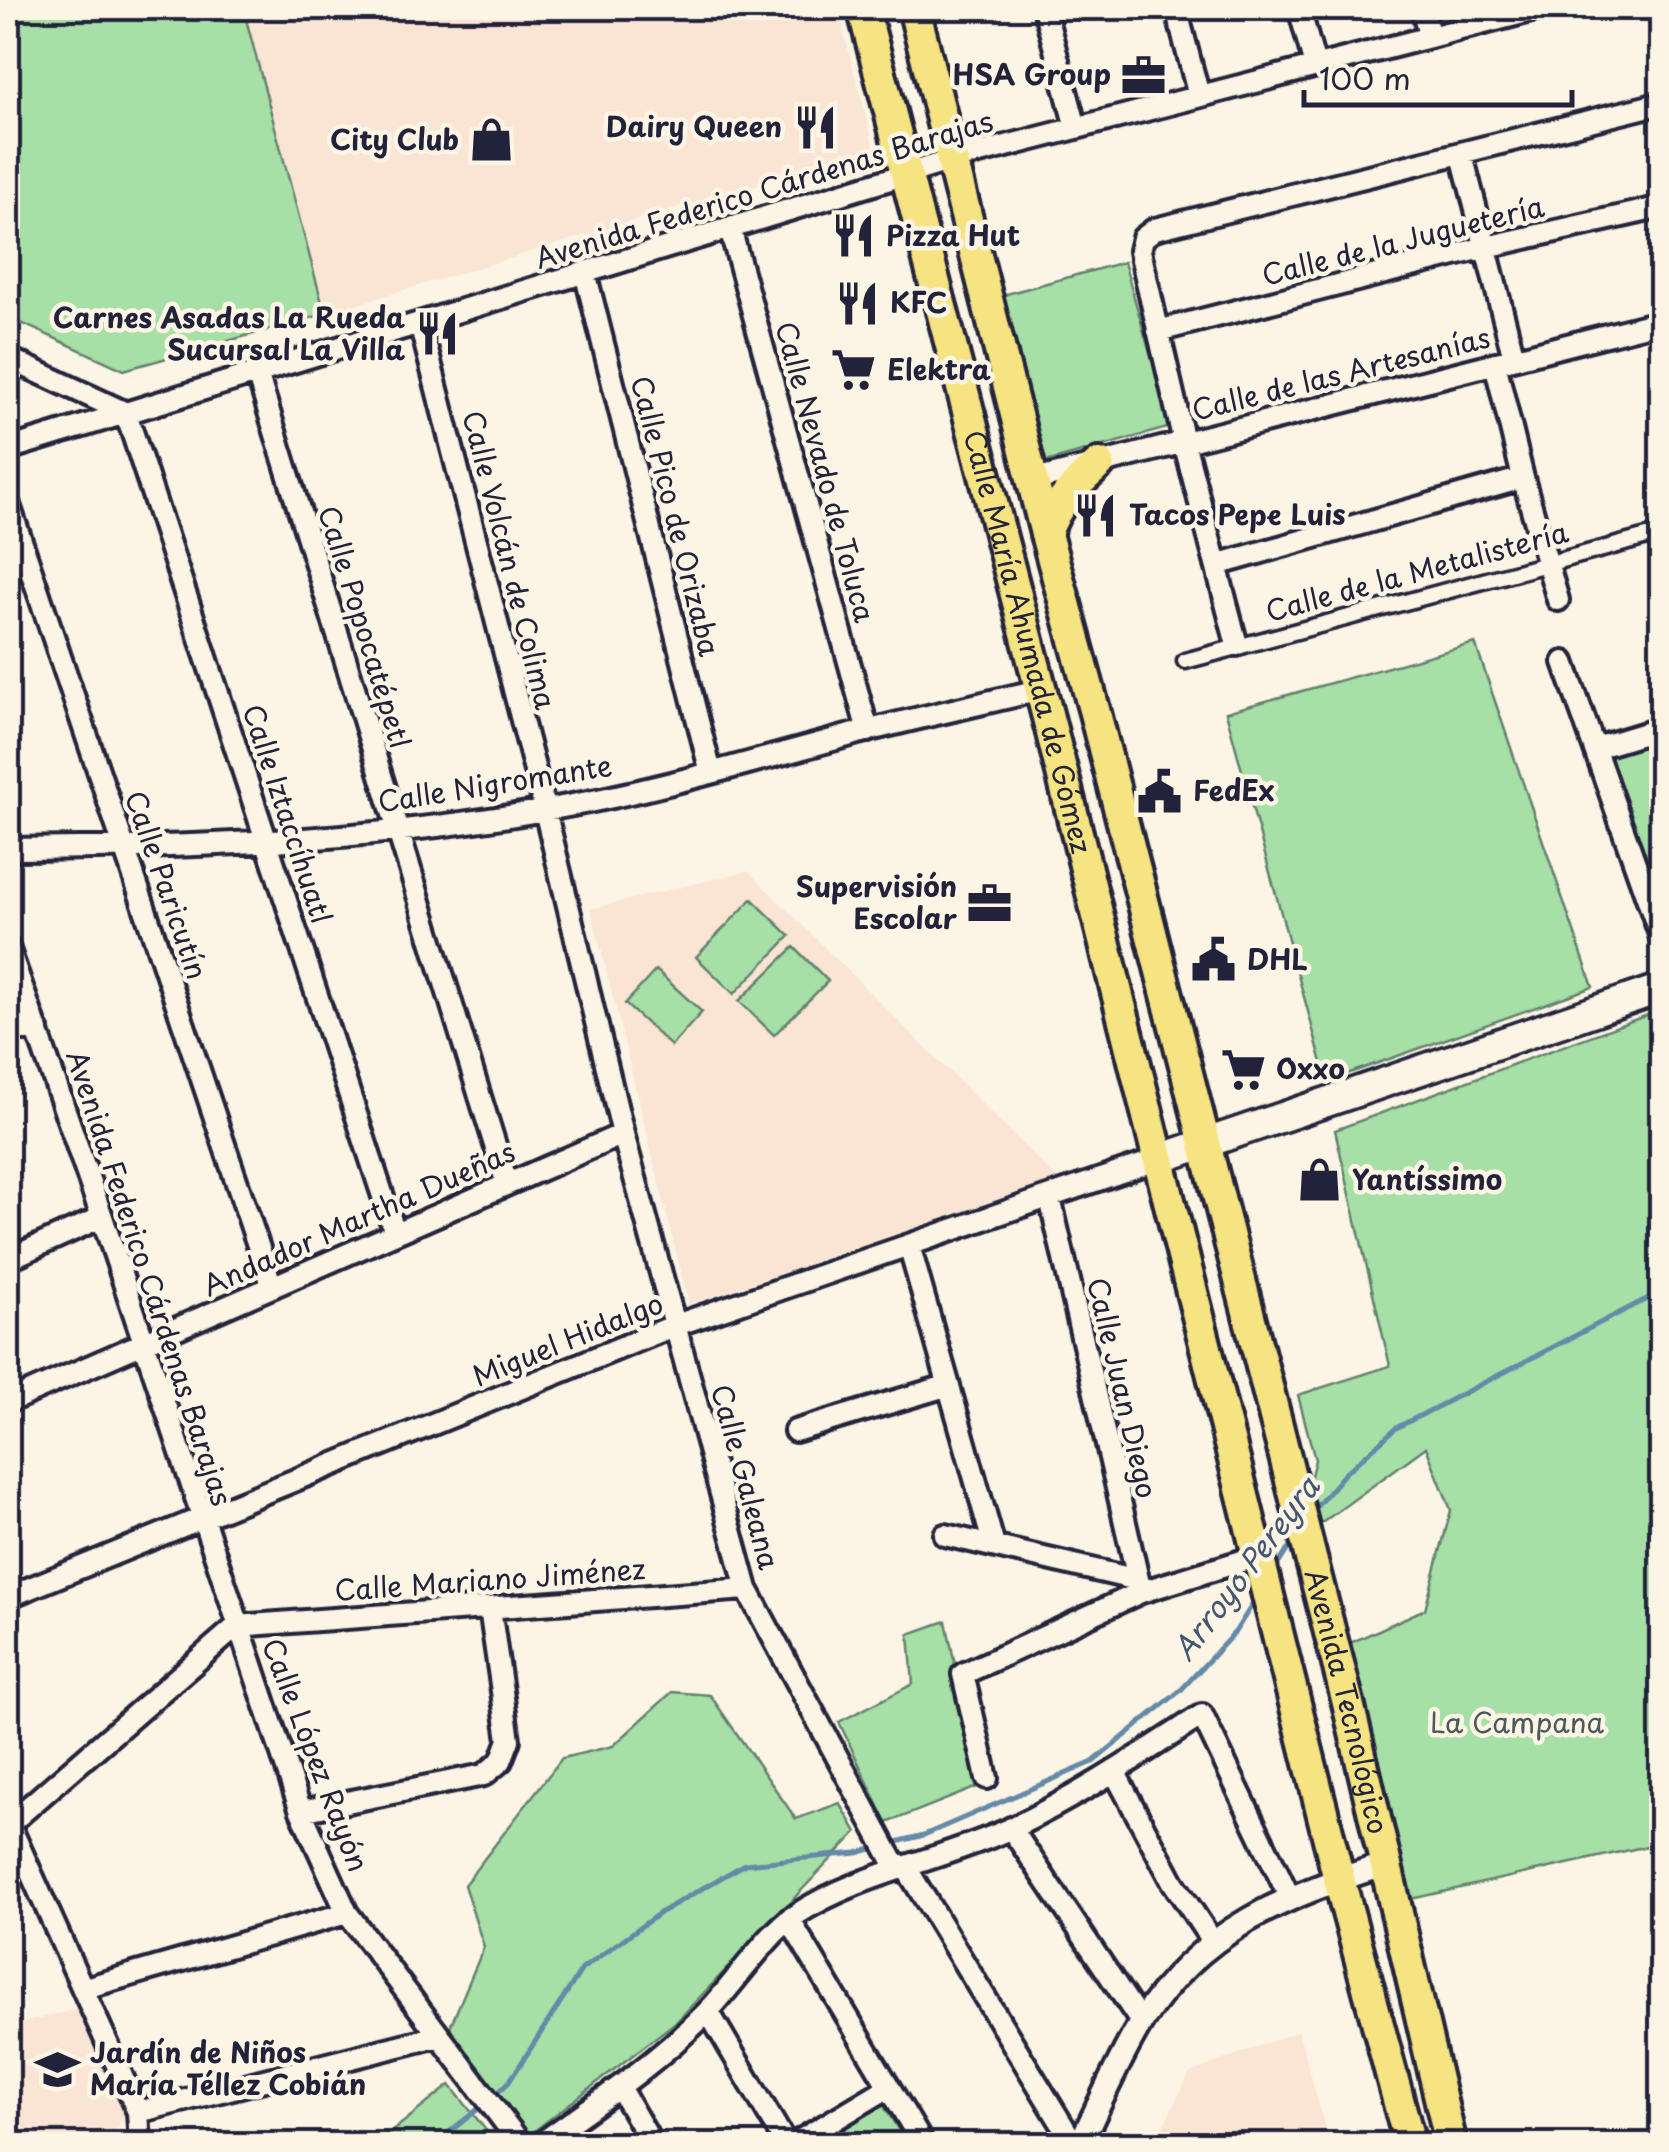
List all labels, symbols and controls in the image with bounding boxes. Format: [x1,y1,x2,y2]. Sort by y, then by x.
scale bar [1304,45,1572,107]
office icon: HSA Group [1120,51,1168,99]
place label: HSA Group [953,52,1111,95]
text: 100 m [1319,55,1411,100]
street label: Avenida Federico Cárdenas Barajas [529,98,998,279]
restaurant icon: Dairy Queen [791,103,839,151]
place label: Dairy Queen [606,104,782,147]
shop icon: City Club [468,116,516,164]
place label: City Club [330,117,459,160]
street label: Calle de la Juguetería [1257,184,1549,295]
restaurant icon: Pizza Hut [829,212,877,260]
place label: Pizza Hut [886,213,1020,256]
restaurant icon: KFC [833,279,881,327]
place label: KFC [890,280,947,323]
place label: Carnes Asadas La Rueda Sucursal La Villa [53,295,405,370]
restaurant icon: Carnes Asadas La Rueda Sucursal La Villa [414,310,462,358]
street label: Calle de las Artesanías [1187,315,1494,430]
street label: Calle Nevado de Toluca [766,316,887,627]
supermarket icon: Elektra [830,346,878,394]
place label: Elektra [887,347,991,390]
street label: Calle Pico de Orizaba [621,371,732,661]
street label: Calle Volcán de Colima [453,406,568,714]
street label: Calle María Ahumada de Gómez [954,425,1104,858]
restaurant icon: Tacos Pepe Luis [1072,491,1120,539]
place label: Tacos Pepe Luis [1129,492,1346,535]
street label: Calle Popocatépetl [308,500,423,753]
street label: Calle de la Metalistería [1261,509,1573,632]
street label: Calle Iztaccíhuatl [233,698,344,929]
street label: Calle Nigromante [375,743,615,822]
public building icon: FedEx [1136,767,1184,815]
place label: FedEx [1193,768,1275,811]
street label: Calle Paricutín [115,784,220,985]
place label: Supervisión Escolar [796,864,958,939]
office icon: Supervisión Escolar [966,879,1014,927]
public building icon: DHL [1190,936,1238,984]
place label: DHL [1247,937,1308,980]
street label: Avenida Federico Cárdenas Barajas [56,1044,245,1511]
supermarket icon: Oxxo [1219,1045,1267,1093]
place label: Oxxo [1276,1046,1345,1089]
street label: Andador Martha Dueñas [195,1129,522,1306]
shop icon: Yantíssimo [1295,1156,1343,1204]
place label: Yantíssimo [1352,1157,1502,1200]
street label: Calle Juan Diego [1077,1273,1170,1502]
street label: Miguel Hidalgo [466,1281,669,1396]
street label: Calle Galeana [701,1379,792,1574]
water label: Arroyo Pereyra [1161,1465,1330,1669]
street label: Calle Mariano Jiménez [333,1546,647,1611]
street label: Avenida Tecnológico [1295,1564,1401,1838]
street label: Calle López Rayón [252,1632,381,1877]
park label: La Campana [1430,1700,1604,1743]
place label: Jardín de Niños María Téllez Cobián [90,2030,366,2105]
school or university icon: Jardín de Niños María Téllez Cobián [33,2045,81,2093]

